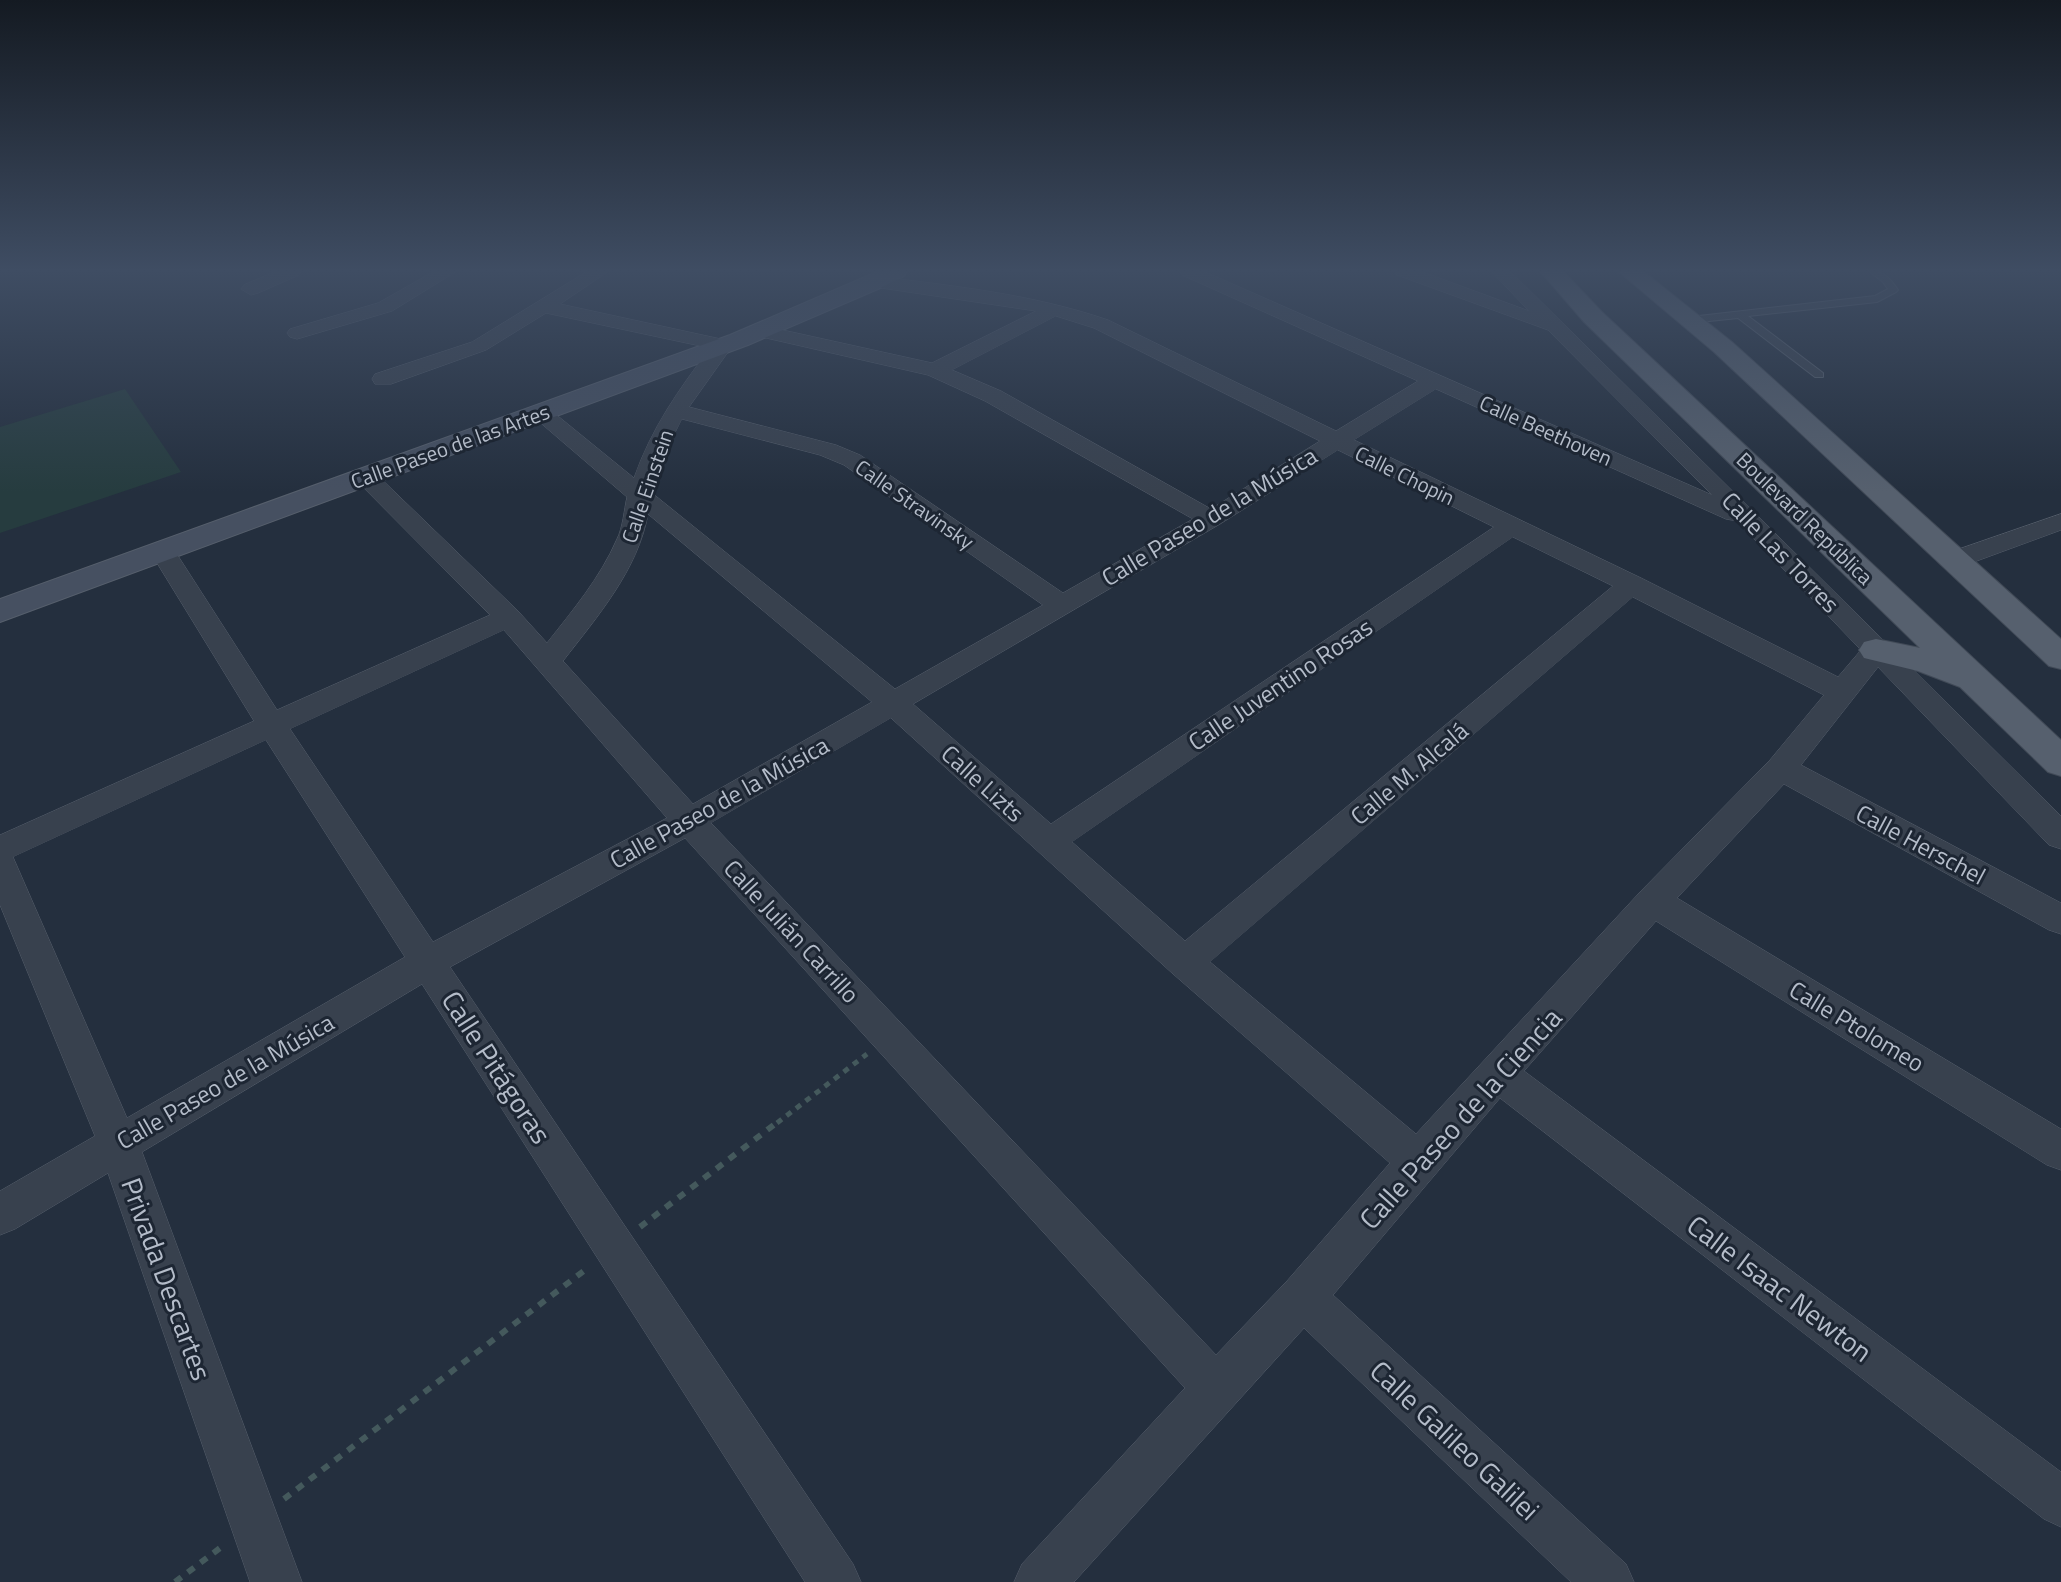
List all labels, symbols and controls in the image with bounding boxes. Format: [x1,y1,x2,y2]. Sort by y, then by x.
street label: Calle Beethoven [1474,386,1618,474]
street label: Calle Paseo de las Artes [346,395,554,497]
street label: Calle Einstein [613,425,681,547]
street label: Calle Paseo de la Música [1094,437,1324,595]
street label: Calle Chopin [1350,437,1460,513]
street label: Boulevard República [1729,444,1881,592]
street label: Calle Stravinsky [849,451,981,557]
street label: Calle Las Torres [1714,483,1848,621]
street label: Calle Juventino Rosas [1181,609,1379,759]
street label: Calle M. Alcalá [1342,713,1476,833]
street label: Calle Paseo de la Música [603,727,835,877]
street label: Calle Lizts [933,736,1033,830]
street label: Calle Herschel [1850,795,1992,893]
street label: Calle Julián Carrillo [716,851,868,1011]
street label: Calle Ptolomeo [1783,971,1931,1081]
street label: Calle Pitágoras [431,982,563,1152]
street label: Calle Paseo de la Ciencia [1348,997,1572,1239]
street label: Calle Paseo de la Música [110,1004,340,1158]
street label: Privada Descartes [110,1172,224,1386]
street label: Calle Isaac Newton [1678,1204,1882,1372]
street label: Calle Galileo Galilei [1360,1350,1550,1530]

